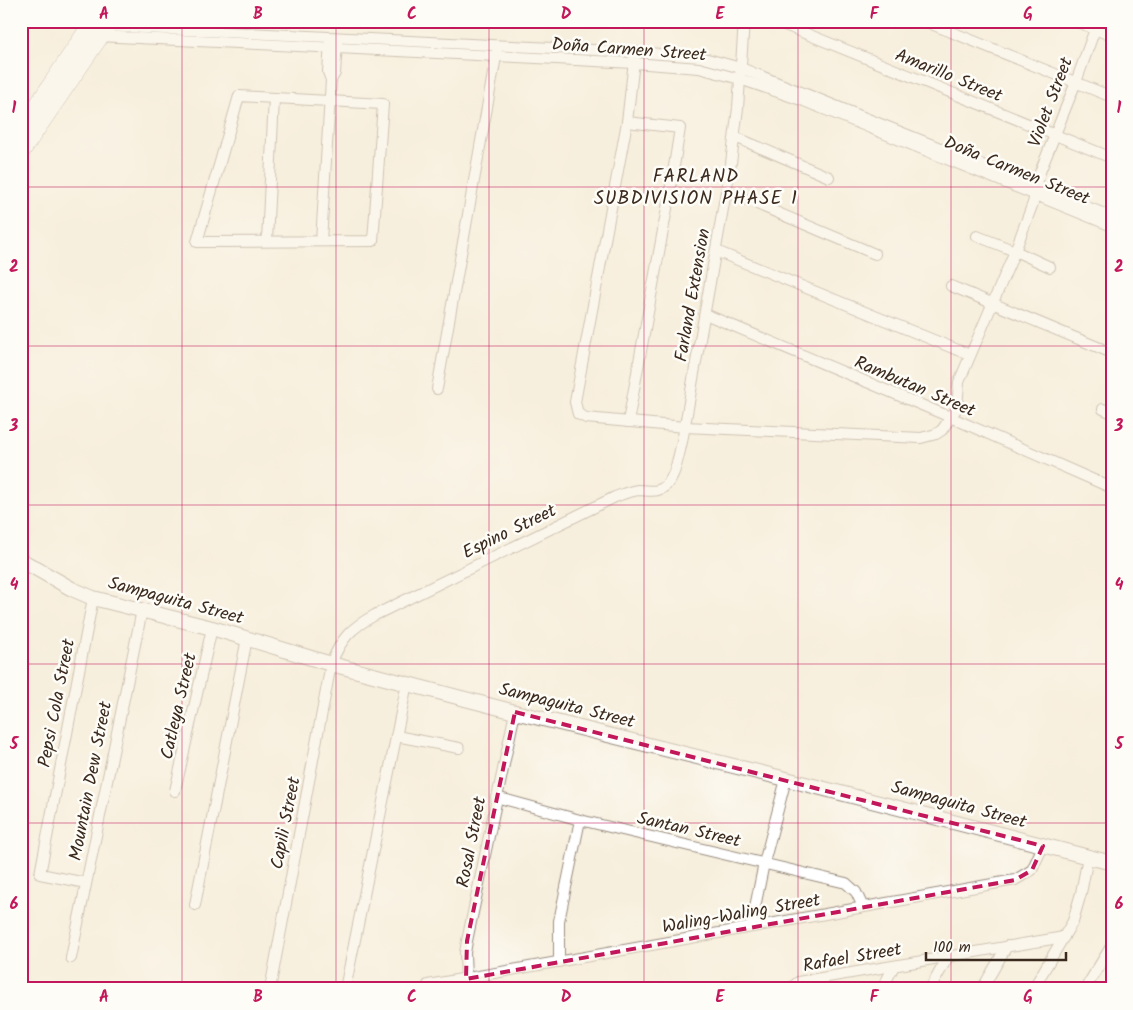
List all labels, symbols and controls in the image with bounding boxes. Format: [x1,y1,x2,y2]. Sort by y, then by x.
text: A [99,2,109,27]
text: B [253,2,263,27]
text: C [407,2,417,27]
text: D [561,2,572,27]
text: E [716,2,726,27]
text: F [870,2,880,27]
text: G [1023,2,1033,27]
street label: Doña Carmen Street [551,31,708,70]
street label: Amarillo Street [890,42,1008,112]
street label: Violet Street [1021,52,1082,152]
text: 1 [12,96,17,121]
text: 1 [1117,96,1122,121]
street label: Doña Carmen Street [939,129,1095,214]
district label: FARLAND SUBDIVISION PHASE 1 [594,162,798,214]
street label: Farland Extension [667,226,719,364]
text: 2 [9,255,19,280]
text: 2 [1114,255,1124,280]
street label: Rambutan Street [849,349,981,426]
text: 3 [9,414,19,439]
text: 3 [1114,414,1124,439]
street label: Espino Street [458,497,563,568]
street label: Sampaguita Street [105,569,248,634]
text: 4 [10,573,19,598]
text: 4 [1115,573,1124,598]
street label: Pepsi Cola Street [31,636,84,770]
street label: Catleya Street [153,649,206,762]
street label: Sampaguita Street [496,676,639,738]
street label: Mountain Dew Street [62,698,121,863]
text: 5 [9,732,20,757]
text: 5 [1114,732,1125,757]
street label: Sampaguita Street [888,773,1031,838]
street label: Capili Street [263,774,310,872]
street label: Rosal Street [449,793,496,890]
street label: Santan Street [634,804,744,857]
street label: Waling-Waling Street [660,886,823,943]
text: 6 [10,892,19,917]
text: 6 [1115,892,1124,917]
scale bar [926,930,1066,962]
street label: Rafael Street [801,935,905,981]
text: 100 m [933,936,971,960]
text: A [99,985,109,1010]
text: B [253,985,263,1010]
text: C [407,985,417,1010]
text: D [561,985,572,1010]
text: E [716,985,726,1010]
text: F [870,985,880,1010]
text: G [1023,985,1033,1010]

